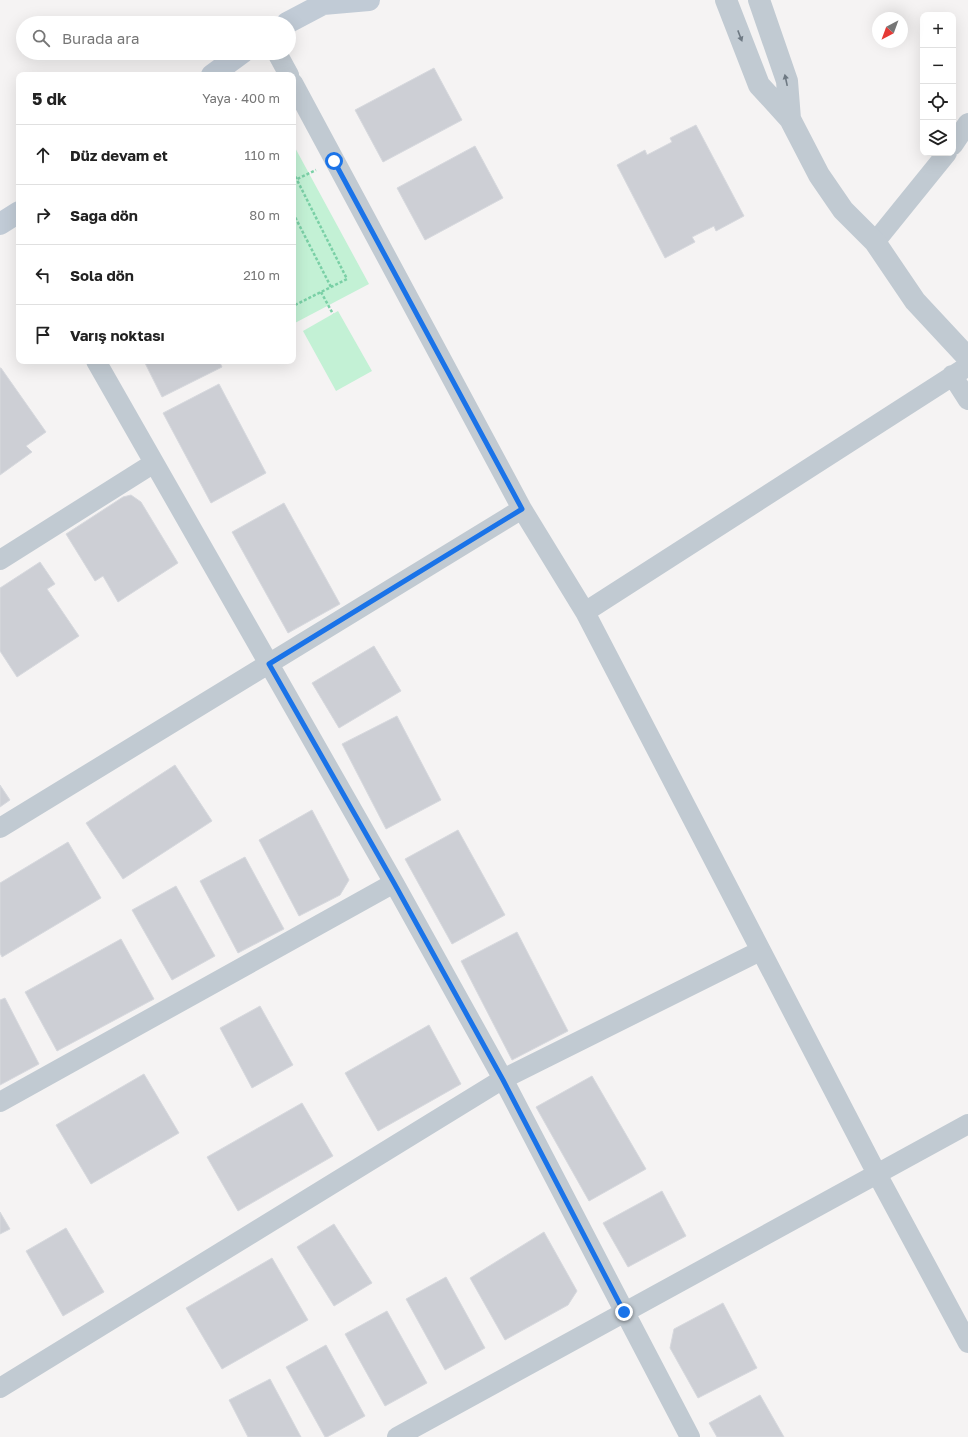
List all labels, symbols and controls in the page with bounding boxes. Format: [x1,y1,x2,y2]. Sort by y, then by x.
north arrow [872,12,908,48]
map controls [920,12,956,156]
button: + [920,12,956,48]
search box [16,16,296,60]
icon: search [30,27,52,49]
text: Burada ara [62,29,139,47]
one-way arrow [737,31,743,43]
button: − [920,48,956,84]
one-way arrow [782,74,788,86]
button: locate [920,84,956,120]
text: 5 dk [32,88,67,109]
text: Yaya · 400 m [202,90,280,106]
button: layers [920,120,956,156]
icon: ahead [32,144,54,166]
text: Düz devam et [70,146,168,164]
text: 110 m [245,147,280,163]
route start [325,152,343,170]
icon: right [32,204,54,226]
text: Sağa dön [70,206,138,224]
text: 80 m [249,207,280,223]
icon: left [32,264,54,286]
text: Sola dön [70,266,134,284]
text: 210 m [243,267,280,283]
icon: arrive [32,324,54,346]
text: Varış noktası [70,326,165,344]
route end [615,1303,633,1321]

